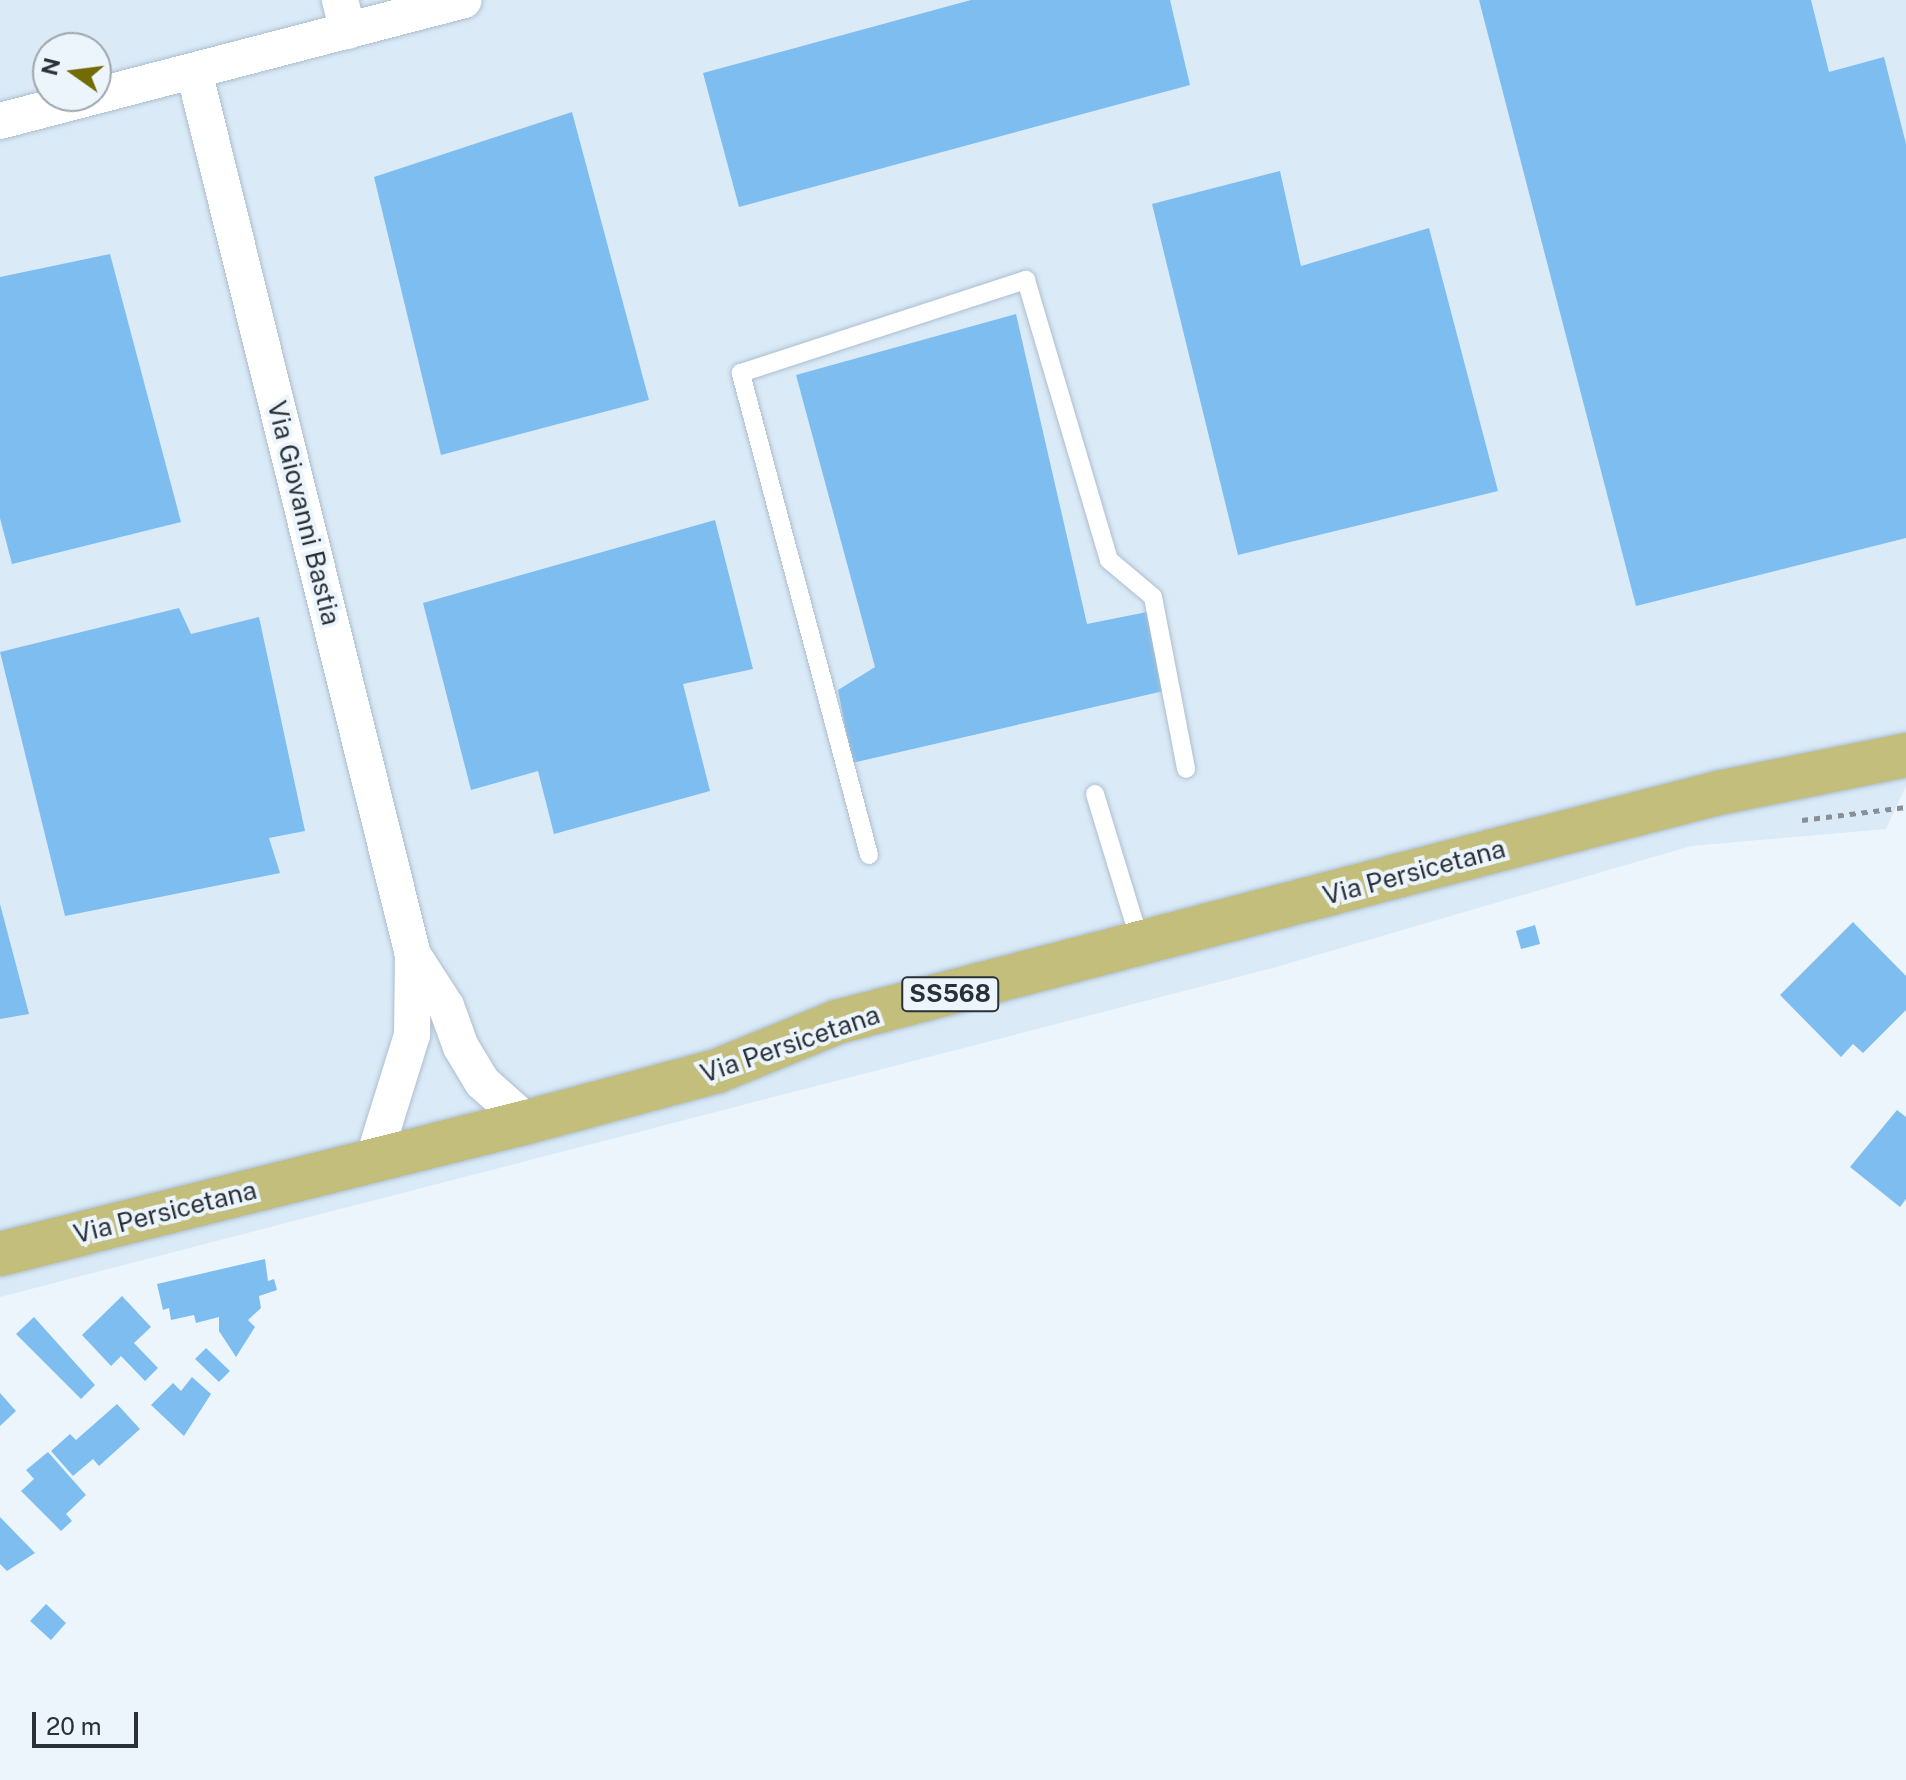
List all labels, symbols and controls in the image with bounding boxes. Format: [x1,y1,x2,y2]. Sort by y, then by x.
north arrow [32,32,112,112]
text: N [36,55,65,78]
street label: Via Giovanni Bastia [261,398,347,628]
street label: Via Persicetana [1320,833,1508,911]
road number: SS568 [900,974,1000,1014]
street label: Via Persicetana [696,999,884,1089]
street label: Via Persicetana [70,1174,260,1250]
scale bar [36,1696,142,1746]
text: 20 m [46,1712,102,1740]

